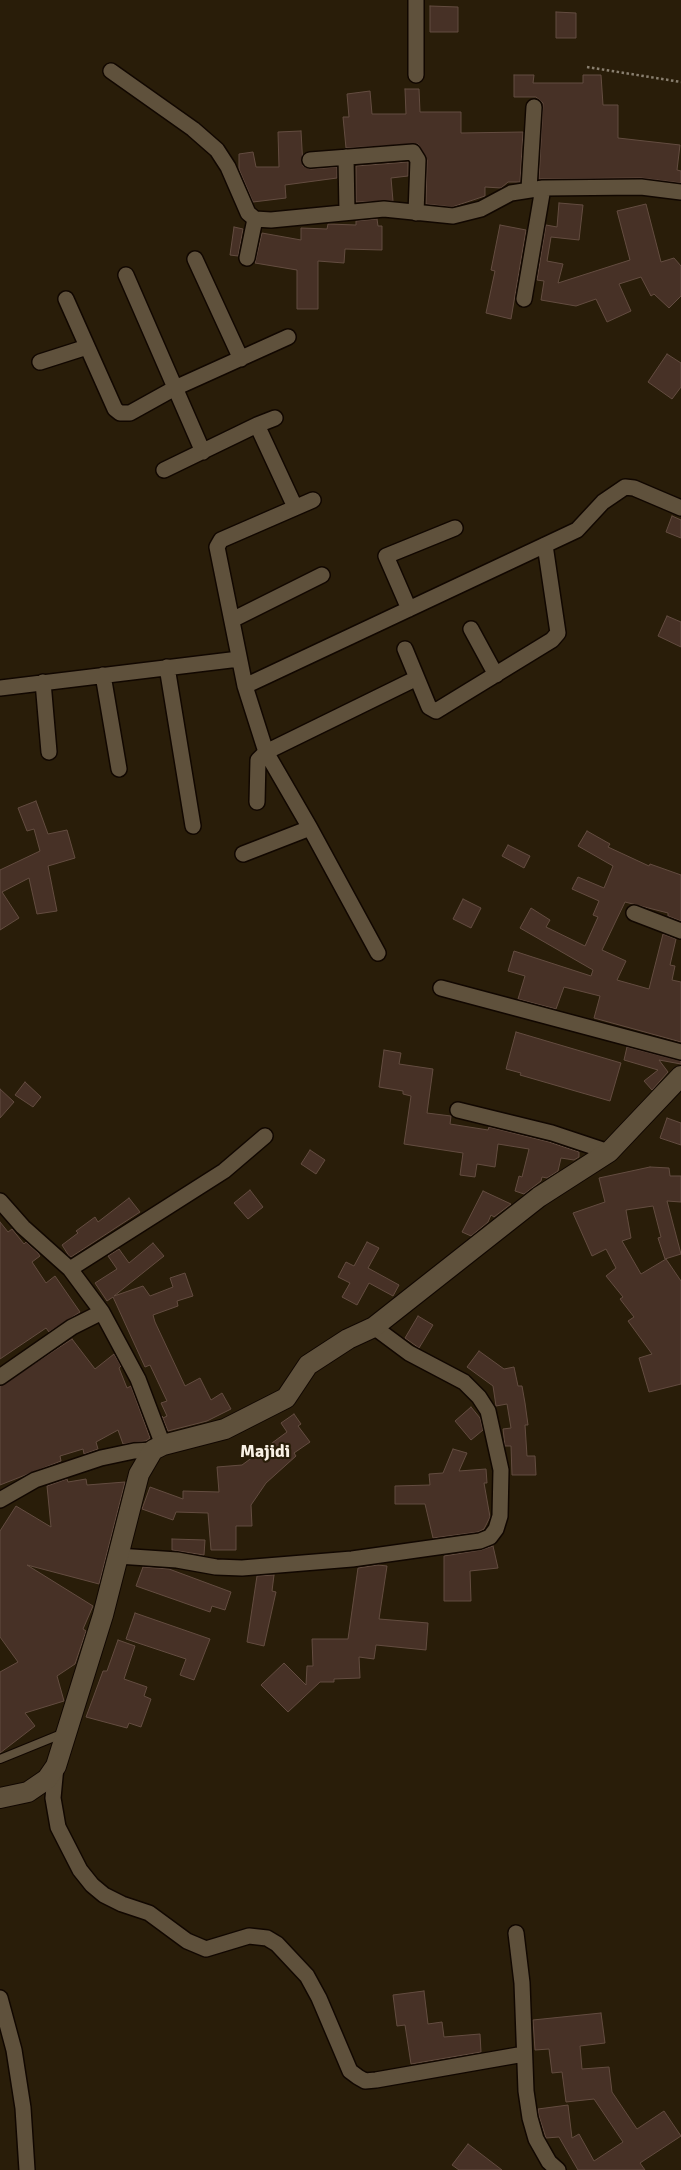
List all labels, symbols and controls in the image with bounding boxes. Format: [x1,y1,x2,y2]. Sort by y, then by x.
district label: Majidi [240,1441,290,1463]

